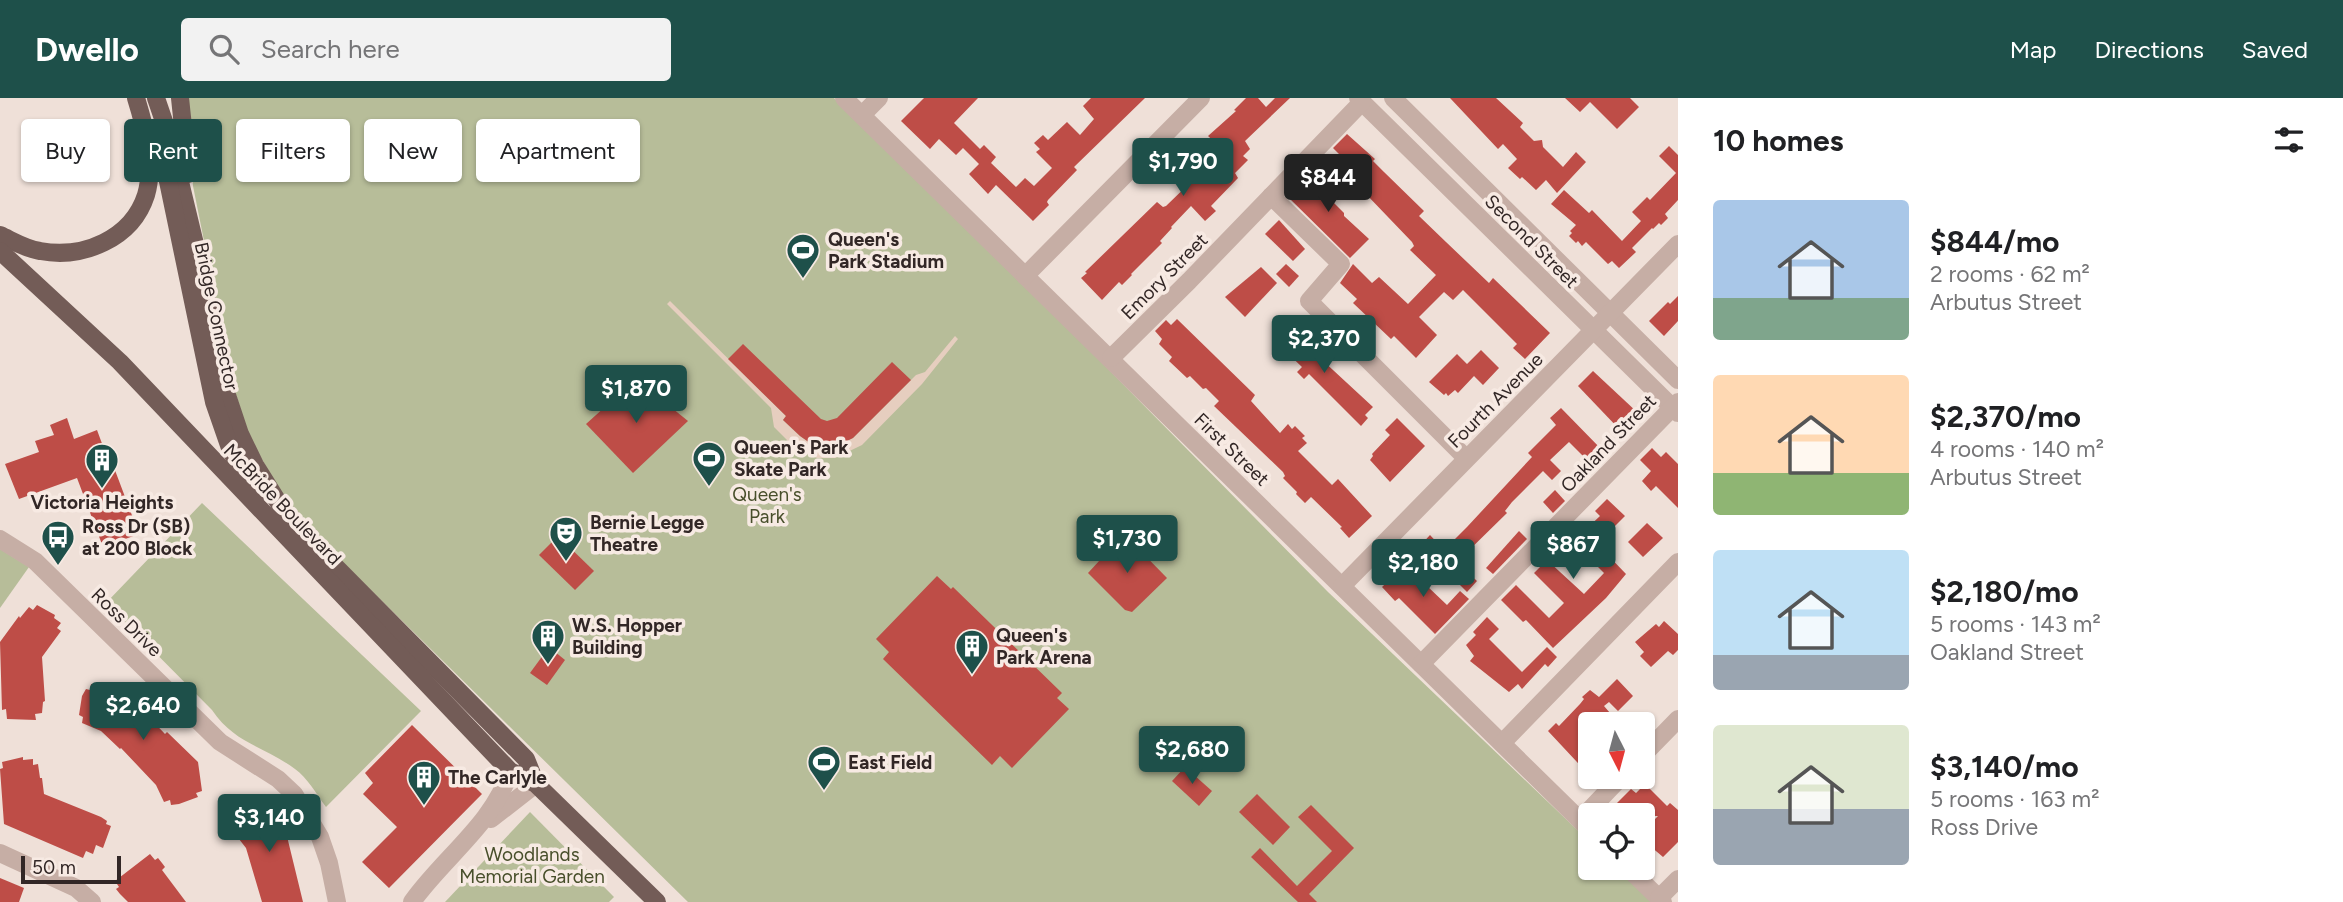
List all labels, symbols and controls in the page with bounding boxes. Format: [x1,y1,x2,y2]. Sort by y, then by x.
search box [181,18,671,81]
text: Dwello [35,30,139,69]
icon: search [205,30,243,68]
text: Search here [261,33,400,65]
text: Map [2010,35,2056,64]
text: Directions [2094,35,2204,64]
text: Saved [2242,35,2308,64]
chip: Buy [21,119,110,182]
chip: Rent [124,119,222,182]
chip: Filters [236,119,350,182]
chip: New [364,119,462,182]
chip: Apartment [476,119,640,182]
icon: filters [2270,121,2308,159]
text: 10 homes [1713,122,1844,159]
pin: $1,790 [1126,139,1240,198]
text: $1,790 [1148,147,1218,175]
pin: $844 [1287,155,1369,214]
text: $844 [1300,163,1356,191]
street label: Second Street [1480,190,1583,293]
text: $844/mo [1930,223,2060,260]
place label: Queen's Park Stadium [828,228,944,273]
street label: Emory Street [1116,228,1212,324]
icon: home [1769,228,1853,312]
sports icon: Queen's Park Stadium [784,231,822,280]
street label: Bridge Connector [190,240,244,393]
text: 2 rooms · 62 m² [1930,260,2090,288]
text: Arbutus Street [1930,288,2082,316]
pin: $2,370 [1267,316,1381,375]
text: $2,370 [1288,324,1360,352]
street label: Fourth Avenue [1443,348,1548,453]
pin: $1,870 [579,366,693,425]
text: $1,870 [601,374,671,402]
street label: Oakland Street [1556,390,1661,497]
text: $2,370/mo [1930,398,2081,435]
icon: home [1769,403,1853,487]
street label: First Street [1189,408,1274,491]
text: 4 rooms · 140 m² [1930,435,2104,463]
place label: Queen's Park Skate Park [734,436,849,481]
street label: McBride Boulevard [219,439,346,570]
sports icon: Queen's Park Skate Park [690,439,728,488]
building icon: Victoria Heights [83,441,121,490]
text: Arbutus Street [1930,463,2082,491]
park label: Queen's Park [732,483,802,528]
place label: Victoria Heights [31,491,174,514]
place label: Bernie Legge Theatre [590,511,705,556]
theatre icon: Bernie Legge Theatre [547,514,585,563]
place label: Ross Dr (SB) at 200 Block [82,515,193,560]
pin: $1,730 [1070,516,1184,575]
bus stop icon: Ross Dr (SB) at 200 Block [39,518,77,567]
pin: $867 [1532,522,1614,581]
text: $1,730 [1093,524,1161,552]
text: $867 [1547,530,1599,558]
pin: $2,180 [1366,540,1480,599]
text: $2,180 [1388,548,1458,576]
text: $2,180/mo [1930,573,2079,610]
icon: home [1769,578,1853,662]
street label: Ross Drive [87,583,167,662]
text: 5 rooms · 143 m² [1930,610,2101,638]
place label: W.S. Hopper Building [572,614,682,659]
building icon: W.S. Hopper Building [529,617,567,666]
place label: Queen's Park Arena [996,624,1092,669]
building icon: Queen's Park Arena [953,627,991,676]
text: Oakland Street [1930,638,2084,666]
pin: $2,640 [86,682,200,742]
text: $2,640 [106,691,180,719]
north arrow [1578,712,1656,789]
map controls [1578,712,1655,880]
pin: $2,680 [1135,726,1249,786]
text: $2,680 [1155,735,1229,763]
sports icon: East Field [805,743,843,792]
text: $3,140/mo [1930,748,2079,785]
place label: East Field [848,751,932,774]
icon: home [1769,753,1853,837]
building icon: The Carlyle [405,758,443,807]
place label: The Carlyle [448,766,547,789]
text: 5 rooms · 163 m² [1930,785,2099,813]
pin: $3,140 [212,794,326,854]
text: $3,140 [234,803,304,831]
button: locate [1578,803,1655,880]
text: Ross Drive [1930,813,2038,841]
park label: Woodlands Memorial Garden [459,843,605,888]
scale bar [21,853,121,885]
text: 50 m [32,856,76,879]

